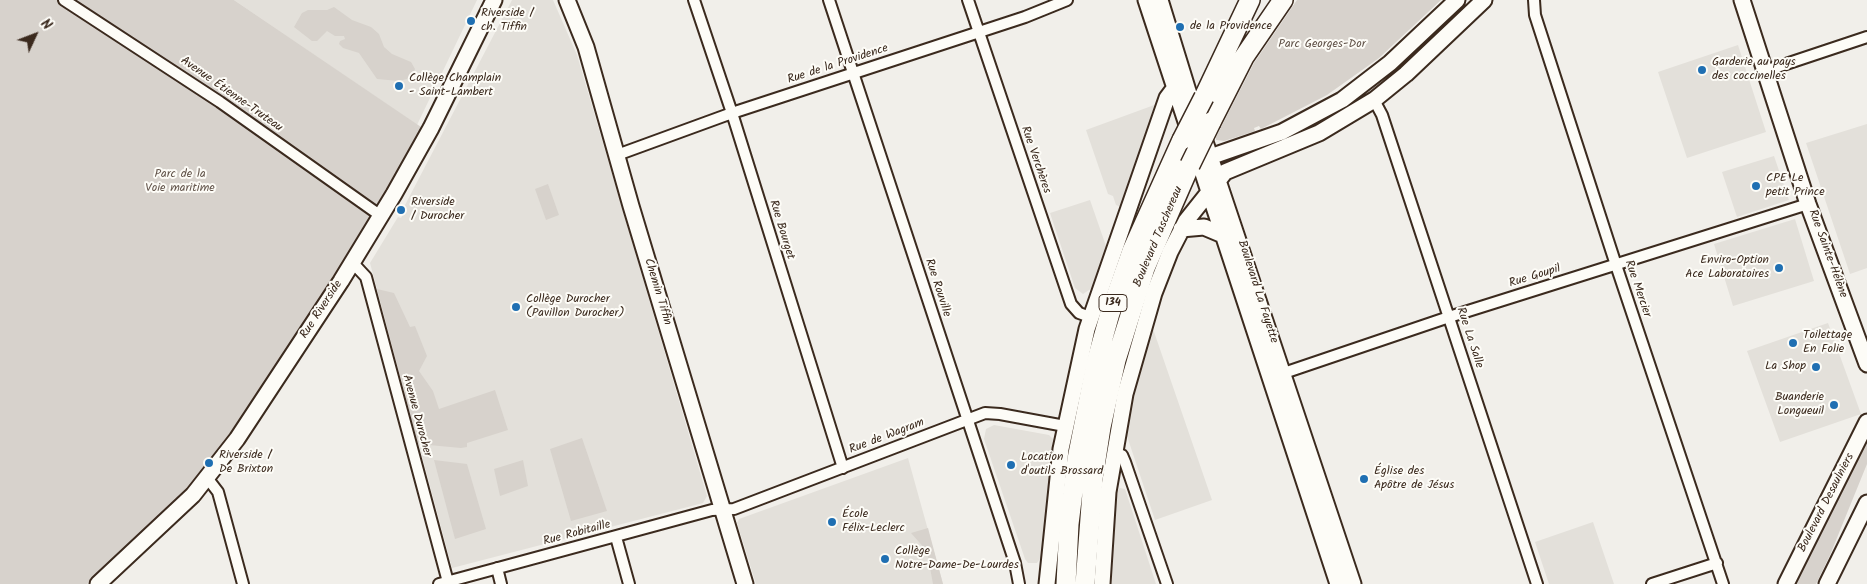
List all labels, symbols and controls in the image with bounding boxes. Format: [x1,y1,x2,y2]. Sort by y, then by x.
place label: Riverside / ch. Tiffin [481,7,534,35]
north arrow [10,10,60,60]
text: N [35,14,57,36]
marker: Riverside / ch. Tiffin [465,15,477,27]
place label: de la Providence [1190,20,1272,34]
marker: de la Providence [1174,21,1186,33]
park label: Parc Georges-Dor [1278,38,1366,52]
street label: Rue de la Providence [786,42,890,88]
street label: Avenue Étienne-Truteau [177,54,285,136]
place label: Garderie au pays des coccinelles [1712,56,1796,84]
marker: Garderie au pays des coccinelles [1696,64,1708,76]
place label: Collège Champlain - Saint-Lambert [409,72,501,100]
marker: Collège Champlain - Saint-Lambert [393,80,405,92]
street label: Rue Verchères [1017,124,1053,196]
park label: Parc de la Voie maritime [145,168,215,196]
place label: CPE Le petit Prince [1766,172,1825,200]
marker: CPE Le petit Prince [1750,180,1762,192]
street label: Boulevard Taschereau [1131,185,1187,289]
place label: Riverside / Durocher [411,196,464,224]
street label: Rue Bourget [765,198,797,262]
marker: Riverside / Durocher [395,204,407,216]
street label: Rue Sainte-Hélène [1804,208,1850,300]
street label: Boulevard La Fayette [1234,239,1280,345]
place label: Enviro-Option Ace Laboratoires [1685,254,1769,282]
street label: Chemin Tiffin [640,257,674,327]
street label: Rue Rouville [921,257,953,319]
street label: Rue Mercier [1621,259,1653,319]
street label: Rue Goupil [1508,262,1562,292]
marker: Enviro-Option Ace Laboratoires [1773,262,1785,274]
street label: Rue Riverside [298,278,346,342]
place label: Collège Durocher (Pavillon Durocher) [526,293,625,321]
road number: 134 [1099,294,1127,312]
marker: Collège Durocher (Pavillon Durocher) [510,301,522,313]
street label: Rue La Salle [1452,306,1486,370]
place label: Toilettage En Folie [1803,329,1852,357]
marker: Toilettage En Folie [1787,337,1799,349]
place label: La Shop [1765,360,1806,374]
marker: La Shop [1810,361,1822,373]
street label: Avenue Durocher [398,373,434,459]
place label: Buanderie Longueuil [1775,391,1824,419]
marker: Buanderie Longueuil [1828,399,1840,411]
street label: Rue de Wagram [848,416,926,458]
place label: Riverside / De Brixton [219,449,273,477]
place label: Location d'outils Brossard [1021,451,1103,479]
street label: Boulevard Desaulniers [1796,451,1858,555]
marker: Riverside / De Brixton [203,457,215,469]
marker: Location d'outils Brossard [1005,459,1017,471]
place label: Église des Apôtre de Jésus [1374,465,1454,493]
marker: Église des Apôtre de Jésus [1358,473,1370,485]
place label: École Félix-Leclerc [842,508,905,536]
marker: École Félix-Leclerc [826,516,838,528]
street label: Rue Robitaille [542,518,612,550]
place label: Collège Notre-Dame-De-Lourdes [895,545,1019,573]
marker: Collège Notre-Dame-De-Lourdes [879,553,891,565]

